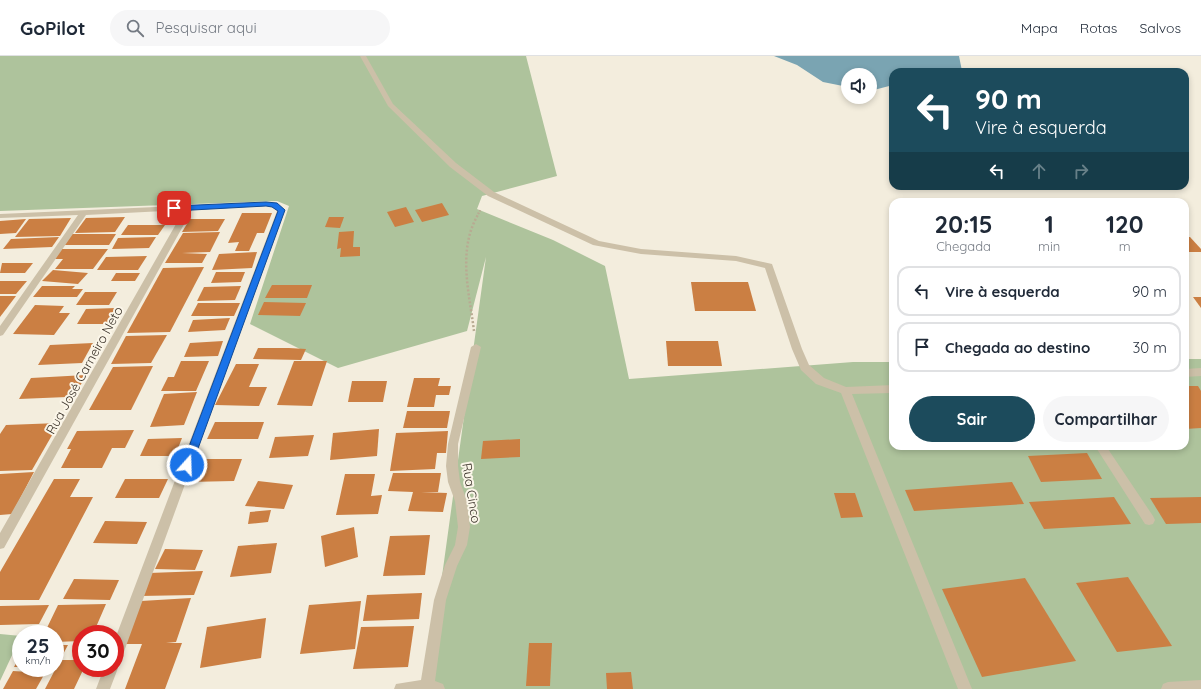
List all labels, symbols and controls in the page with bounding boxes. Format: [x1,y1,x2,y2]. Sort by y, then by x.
search box [110,10,390,46]
text: GoPilot [20,16,86,40]
icon: search [124,17,146,39]
text: Pesquisar aqui [156,18,257,37]
text: Mapa [1021,19,1058,37]
text: Rotas [1080,19,1117,37]
text: Salvos [1139,19,1181,37]
map controls [841,68,877,104]
button: sound [841,68,877,104]
text: 90 m [975,81,1042,116]
icon: left [909,84,961,136]
text: Vire à esquerda [975,116,1107,139]
icon: left [986,160,1008,182]
icon: ahead [1028,160,1050,182]
icon: right [1070,160,1092,182]
pin [157,191,191,225]
icon: arrive [163,197,185,219]
text: 20:15 [935,209,993,239]
text: 1 [1045,209,1054,239]
text: 120 [1106,209,1144,239]
text: Chegada [936,238,991,254]
text: min [1038,238,1060,254]
text: m [1119,238,1131,254]
icon: left [911,280,933,302]
text: Vire à esquerda [945,282,1060,301]
text: 90 m [1132,282,1167,301]
street label: Rua José Carneiro Neto [42,303,126,437]
icon: arrive [911,336,933,358]
text: Chegada ao destino [945,338,1090,357]
text: 30 m [1132,338,1167,357]
button: Sair [909,396,1035,442]
button: Compartilhar [1043,396,1169,442]
position arrow [166,444,208,486]
street label: Rua Cinco [459,462,485,524]
speed limit sign: 30 [72,625,124,677]
text: 25 [27,633,49,658]
text: km/h [25,654,51,667]

